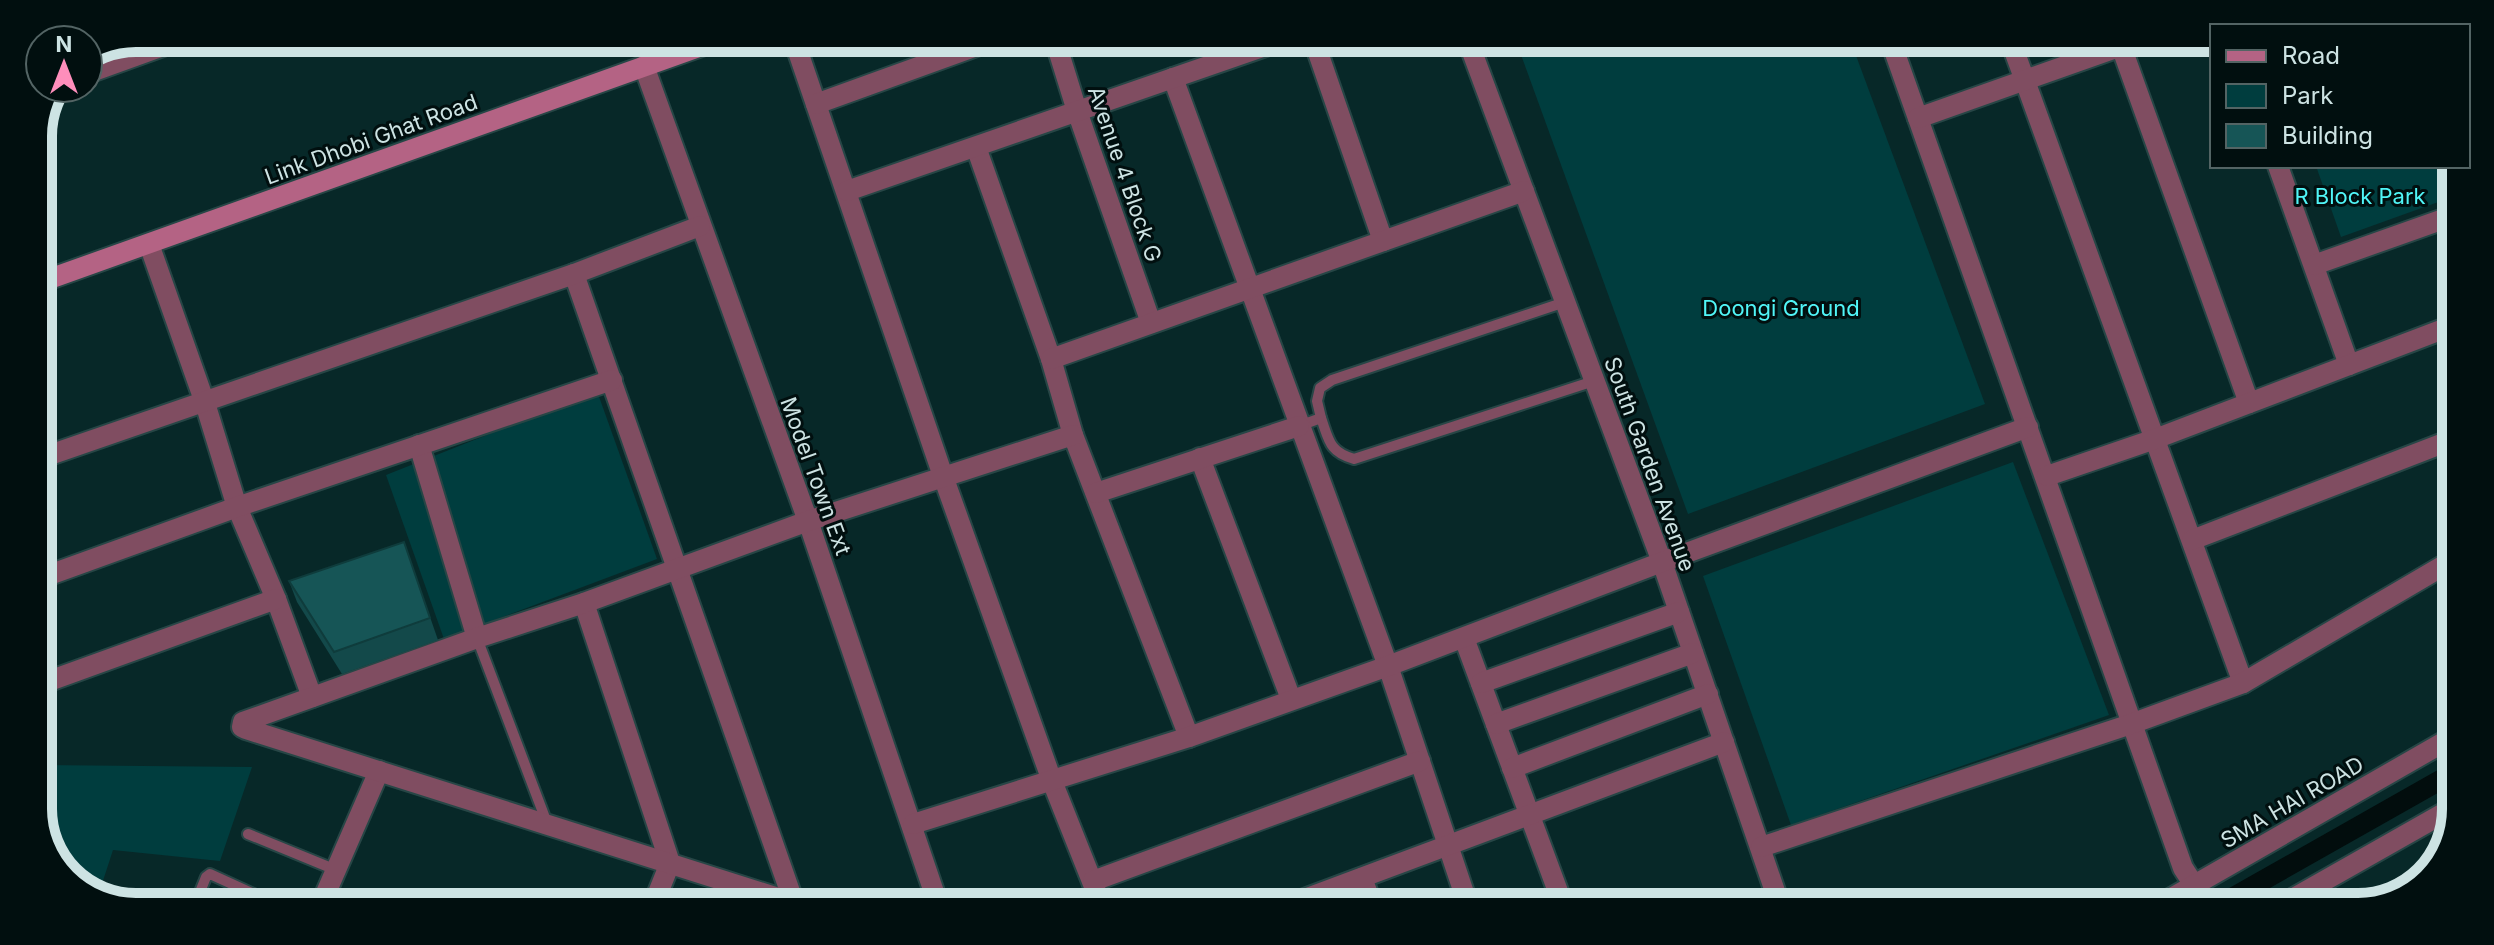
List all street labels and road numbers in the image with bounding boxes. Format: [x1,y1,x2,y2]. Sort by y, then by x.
street label: Avenue 4 Block G [1083,83,1167,265]
street label: Link Dhobi Ghat Road [261,88,481,190]
street label: South Garden Avenue [1599,353,1701,575]
street label: Model Town Ext [775,393,857,559]
street label: SMA HAI ROAD [2216,751,2368,853]

